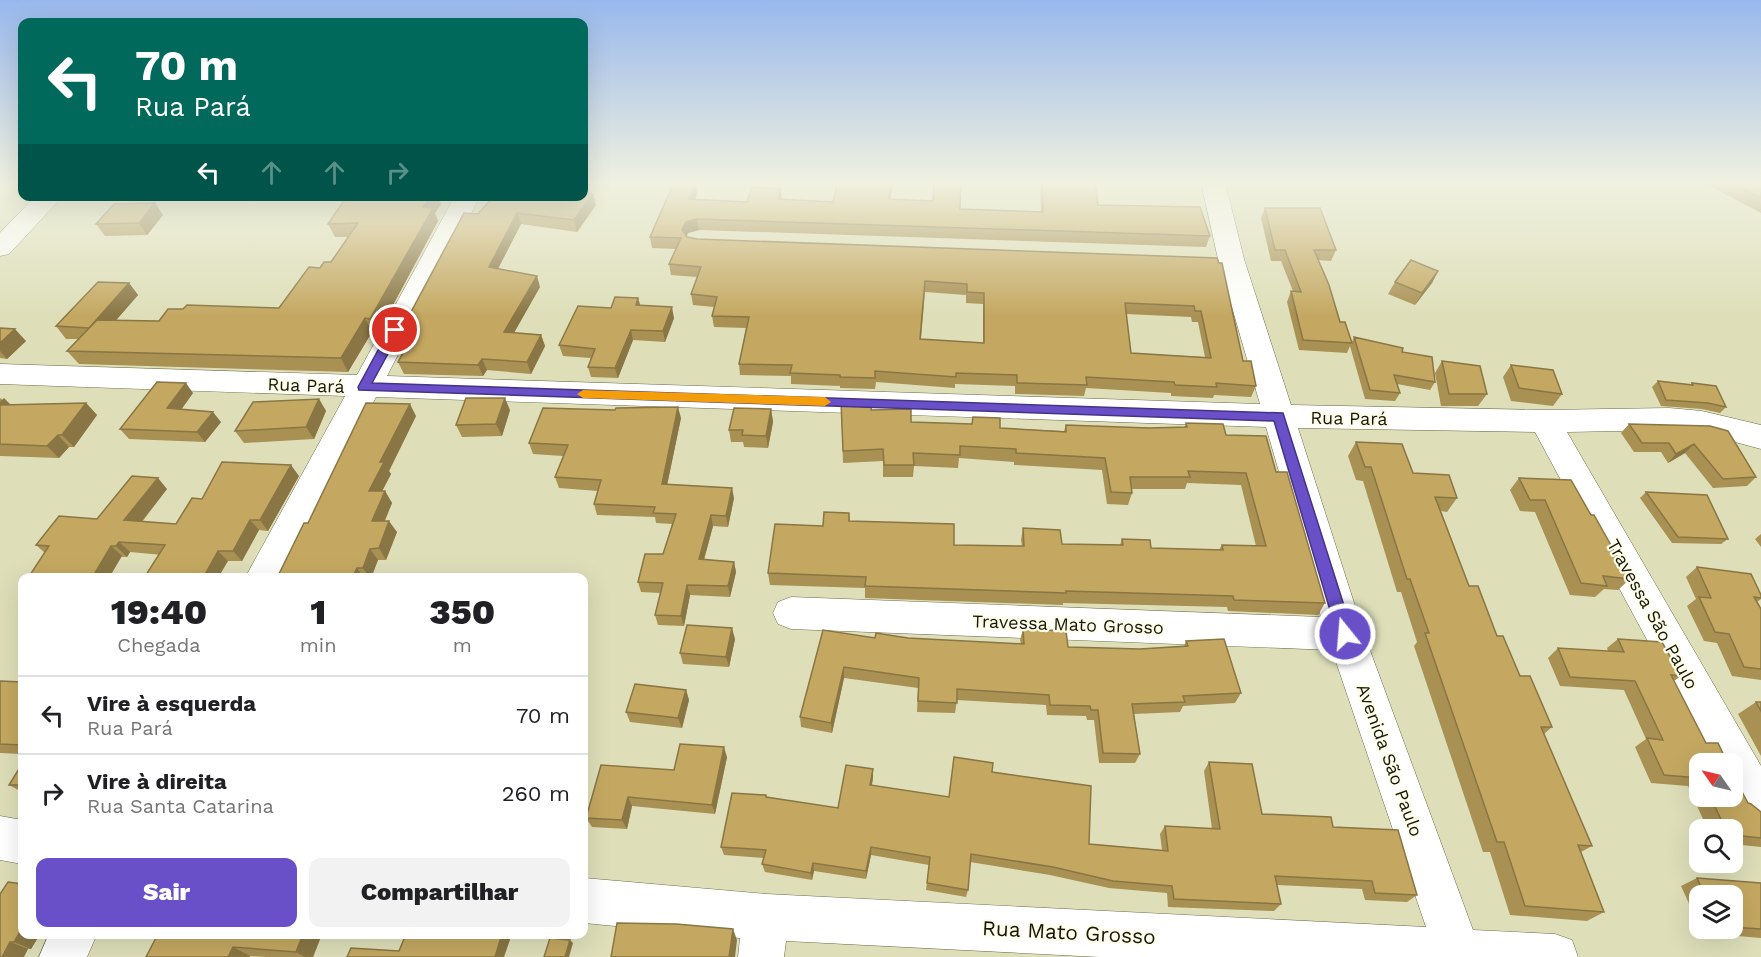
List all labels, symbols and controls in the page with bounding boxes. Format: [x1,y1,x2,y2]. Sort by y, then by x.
text: 70 m [135,41,238,90]
icon: left [36,42,114,120]
text: Rua Pará [135,91,251,123]
icon: left [192,156,225,189]
icon: ahead [255,156,288,189]
icon: ahead [318,156,351,189]
icon: right [381,156,414,189]
pin [369,304,420,355]
icon: arrive [378,313,411,346]
street label: Rua Pará [267,373,345,397]
street label: Rua Pará [1310,407,1388,429]
street label: Travessa São Paulo [1603,535,1703,693]
text: 19:40 [111,591,207,633]
text: 1 [310,591,326,633]
text: 350 [429,591,495,633]
position arrow [1313,602,1377,666]
street label: Travessa Mato Grosso [972,610,1164,638]
text: Chegada [117,633,201,657]
text: min [300,633,337,657]
text: m [453,633,472,657]
street label: Avenida São Paulo [1353,681,1427,839]
text: Vire à esquerda [87,691,256,716]
icon: left [36,699,69,732]
text: 70 m [516,703,570,728]
text: Rua Pará [87,716,173,740]
north arrow [1689,753,1743,807]
map controls [1689,753,1743,939]
text: Vire à direita [87,769,227,794]
icon: right [36,777,69,810]
text: 260 m [502,781,570,806]
text: Rua Santa Catarina [87,794,274,818]
button: search [1689,819,1743,873]
button: Sair [36,858,297,927]
button: Compartilhar [309,858,570,927]
button: layers [1689,885,1743,939]
street label: Rua Mato Grosso [982,915,1156,949]

